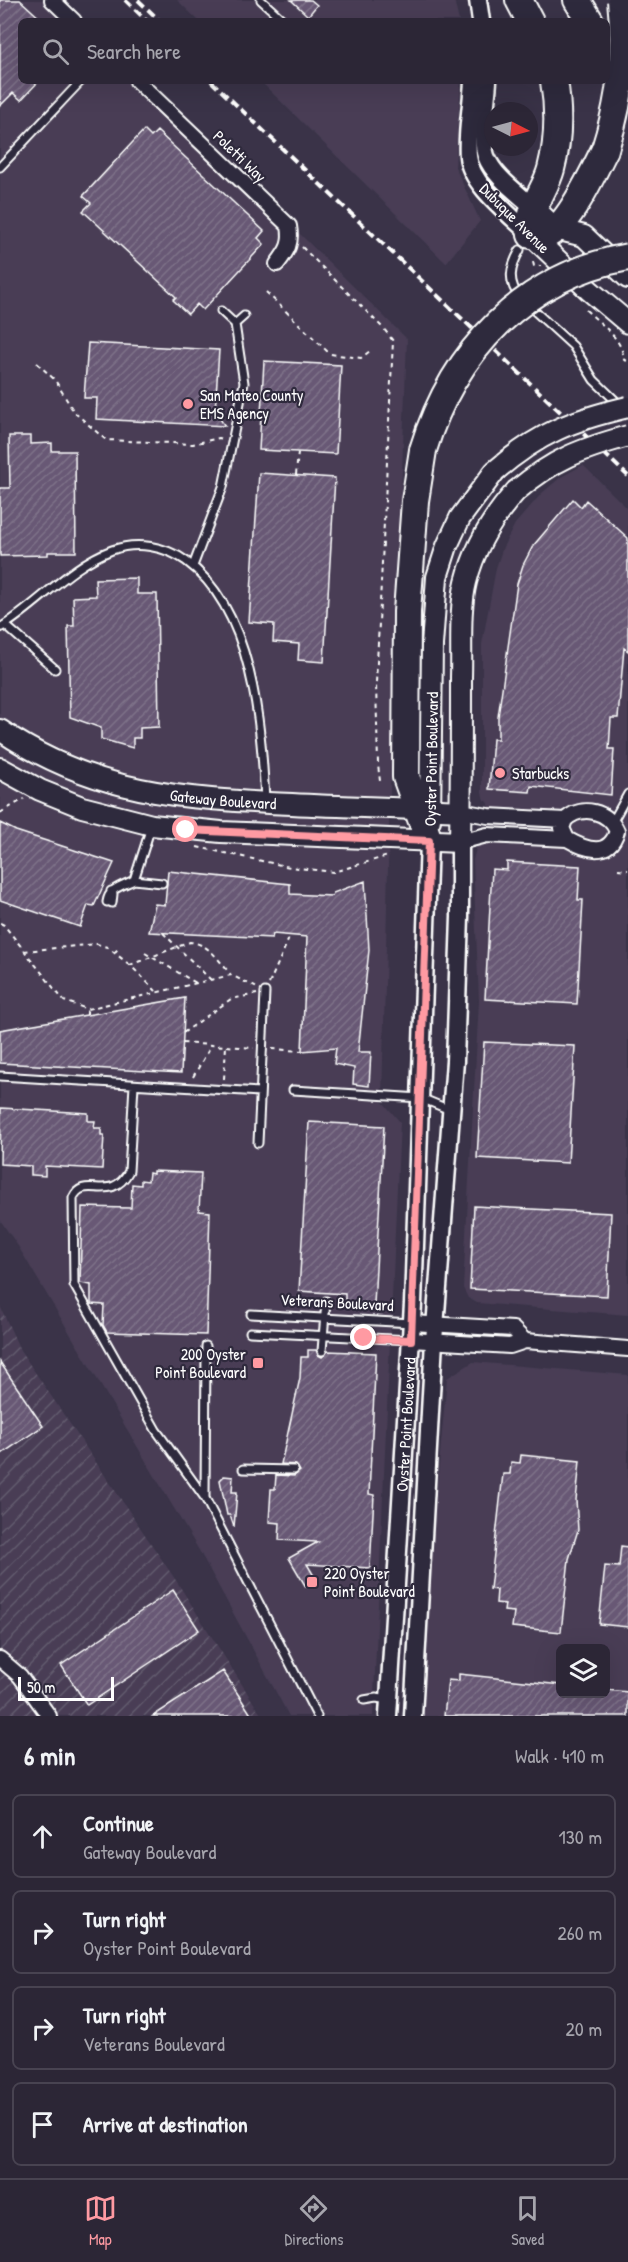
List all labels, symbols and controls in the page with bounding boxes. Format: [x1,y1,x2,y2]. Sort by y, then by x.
search box [18,18,610,84]
icon: search [39,35,72,68]
text: Search here [87,36,181,66]
north arrow [484,102,538,156]
street label: Poletti Way [209,125,272,187]
street label: Dubuque Avenue [475,178,556,259]
place label: San Mateo County EMS Agency [200,384,304,424]
marker: San Mateo County EMS Agency [181,397,195,411]
street label: Oyster Point Boulevard [419,692,443,826]
place label: Starbucks [512,762,569,784]
marker: Starbucks [493,766,507,780]
street label: Gateway Boulevard [169,783,277,814]
route start [172,816,198,842]
street label: Veterans Boulevard [280,1288,394,1316]
route end [350,1324,376,1350]
place label: 200 Oyster Point Boulevard [155,1343,246,1383]
marker: 200 Oyster Point Boulevard [251,1356,265,1370]
street label: Oyster Point Boulevard [391,1357,421,1492]
place label: 220 Oyster Point Boulevard [324,1562,415,1602]
marker: 220 Oyster Point Boulevard [305,1575,319,1589]
map controls [556,1644,610,1698]
button: layers [556,1644,610,1698]
scale bar [18,1674,114,1702]
text: 50 m [27,1676,56,1698]
text: 6 min [24,1738,76,1773]
text: Walk · 410 m [515,1742,604,1769]
text: Continue [83,1808,154,1838]
icon: ahead [26,1820,59,1853]
text: 130 m [559,1823,602,1850]
text: Gateway Boulevard [83,1838,216,1865]
text: Turn right [83,1904,166,1934]
icon: right [26,1916,59,1949]
text: 260 m [558,1919,602,1946]
text: Oyster Point Boulevard [83,1934,251,1961]
text: Turn right [83,2000,166,2030]
icon: right [26,2012,59,2045]
text: 20 m [565,2015,602,2042]
text: Veterans Boulevard [83,2030,225,2057]
icon: arrive [26,2108,59,2141]
text: Arrive at destination [83,2109,248,2139]
tab: Map [84,2192,117,2250]
tab: Directions [285,2192,343,2250]
tab: Saved [511,2192,544,2250]

